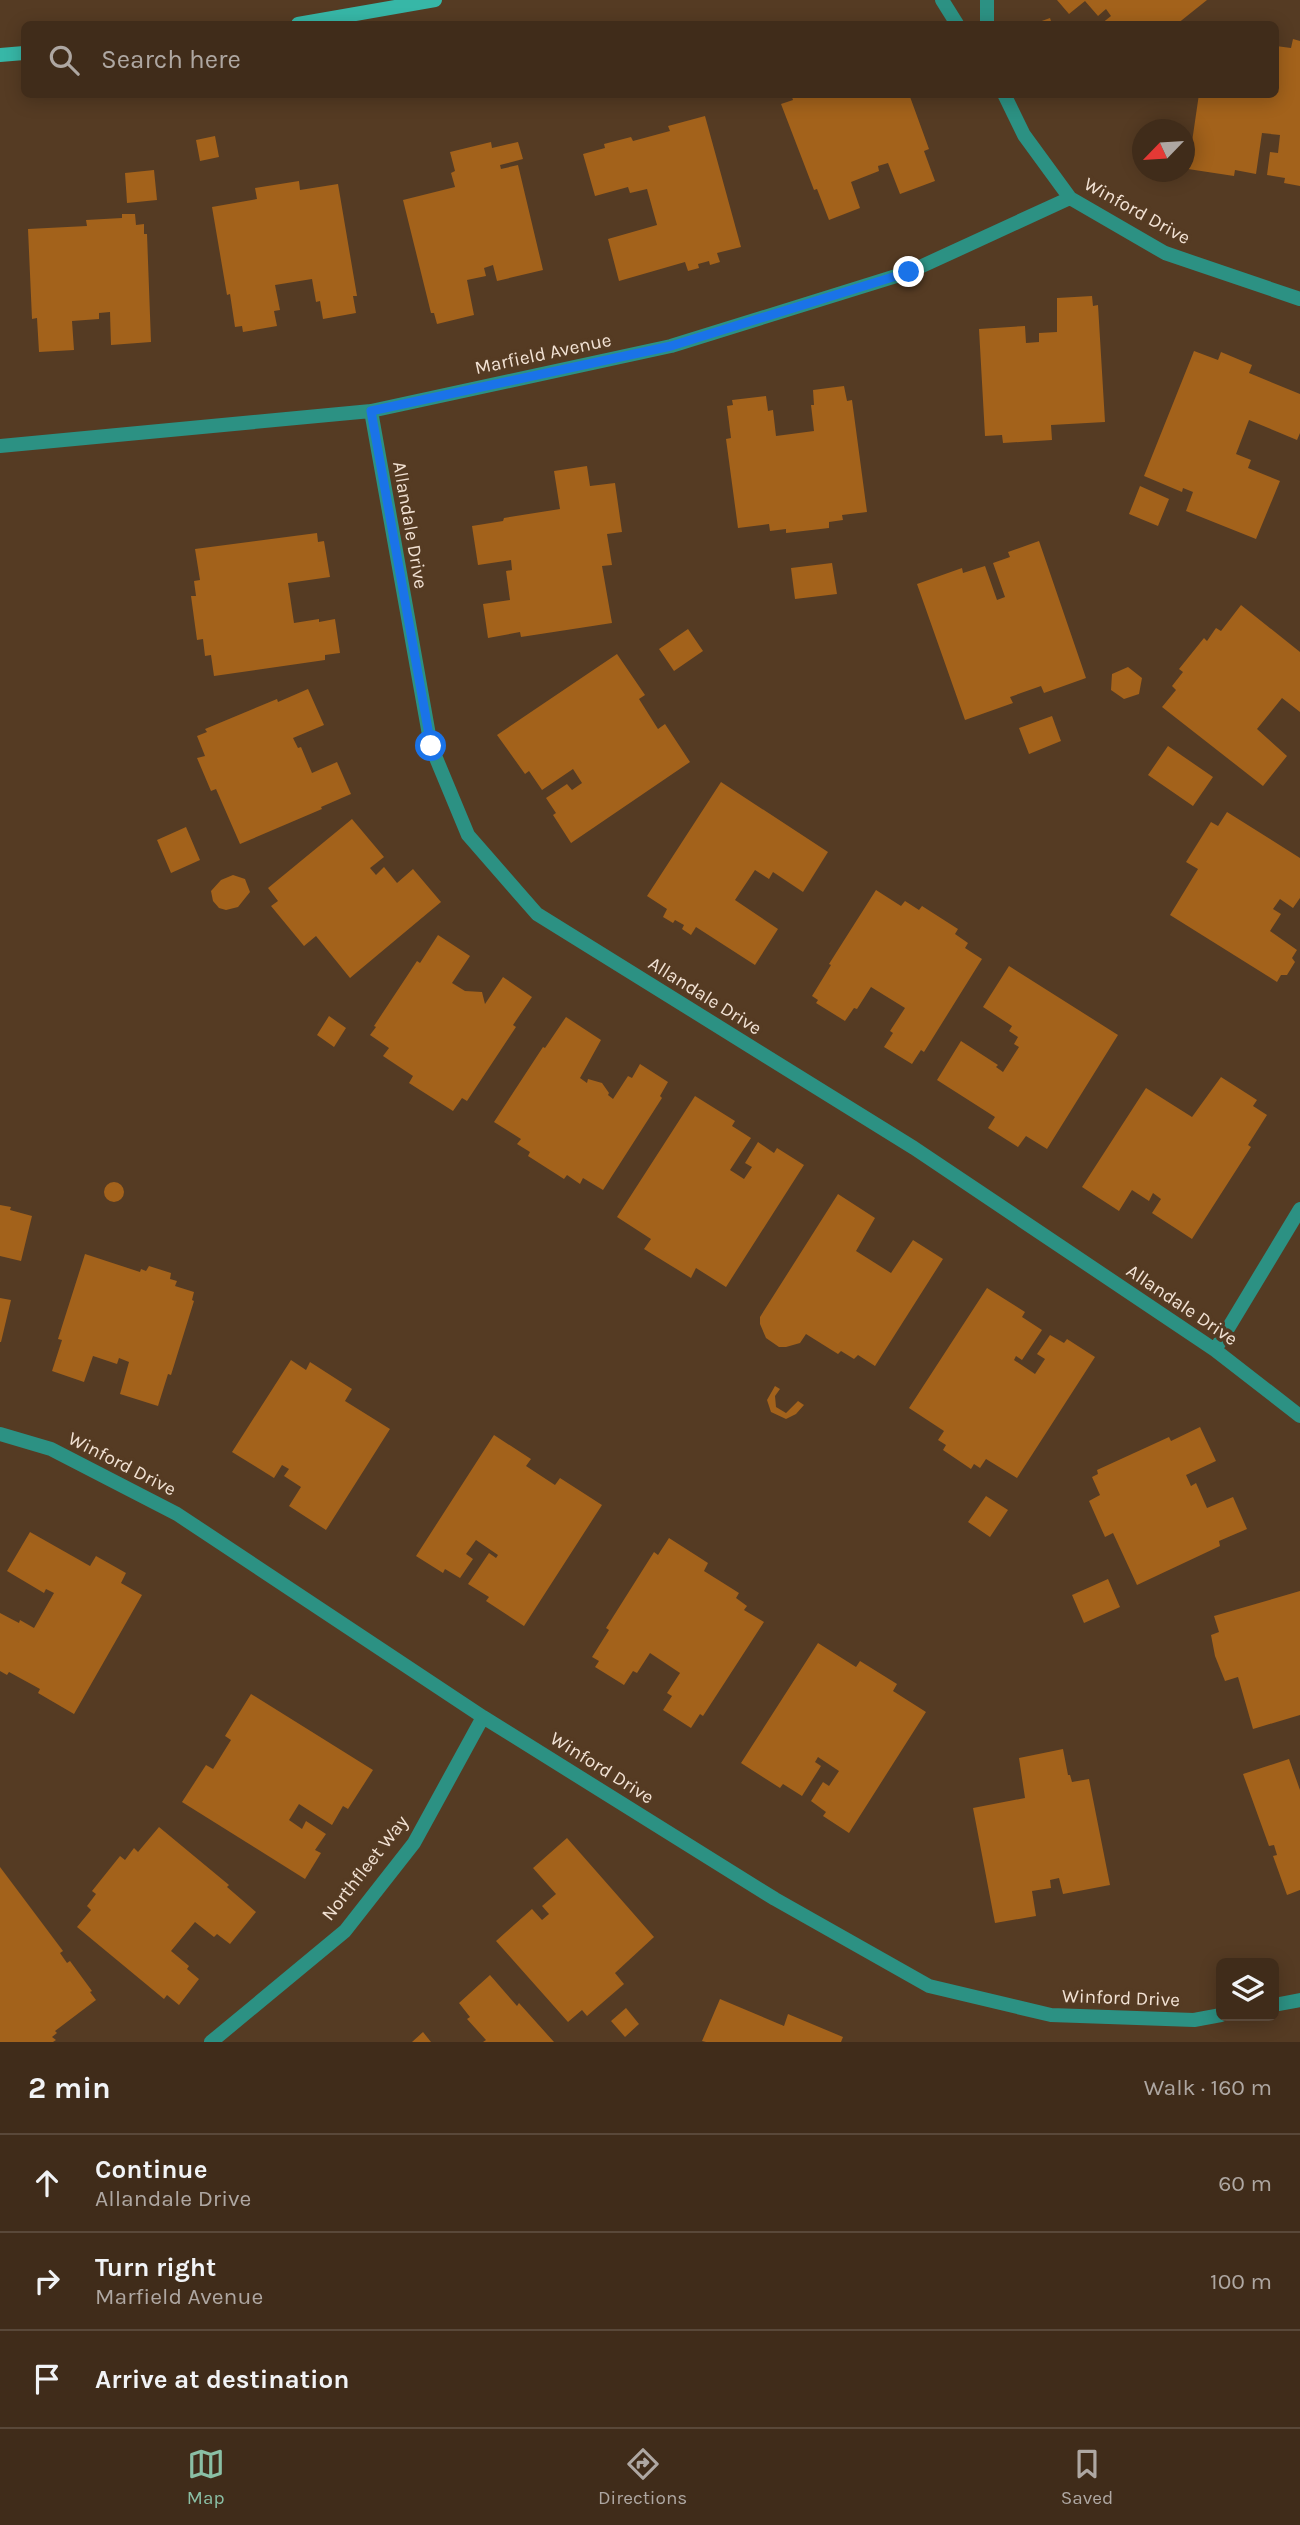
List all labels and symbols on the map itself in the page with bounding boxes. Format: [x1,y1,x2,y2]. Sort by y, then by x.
north arrow [1132,119,1195,182]
street label: Winford Drive [1080,173,1194,249]
route end [893,256,924,287]
street label: Marfield Avenue [473,329,613,379]
street label: Allandale Drive [388,459,432,591]
route start [415,730,446,761]
street label: Allandale Drive [644,952,766,1040]
street label: Allandale Drive [1122,1260,1242,1350]
street label: Winford Drive [64,1427,180,1501]
street label: Winford Drive [546,1727,658,1809]
street label: Northfleet Way [317,1811,413,1925]
street label: Winford Drive [1062,1985,1180,2011]

